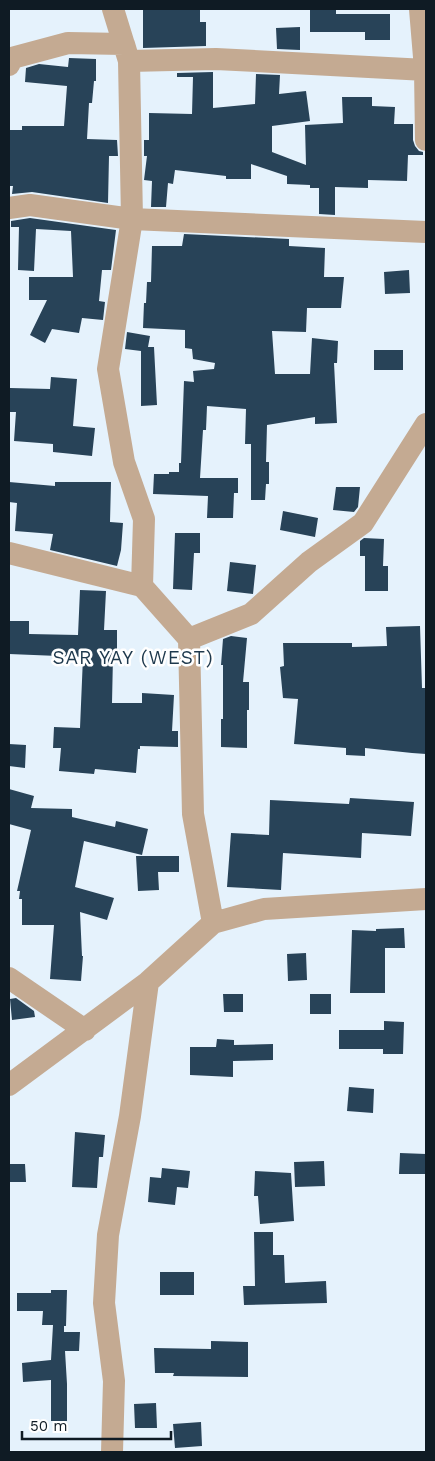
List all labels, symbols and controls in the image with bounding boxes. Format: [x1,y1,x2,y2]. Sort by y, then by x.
district label: SAR YAY (WEST) [52,646,214,669]
scale bar [22,1408,171,1440]
text: 50 m [30,1417,67,1435]

